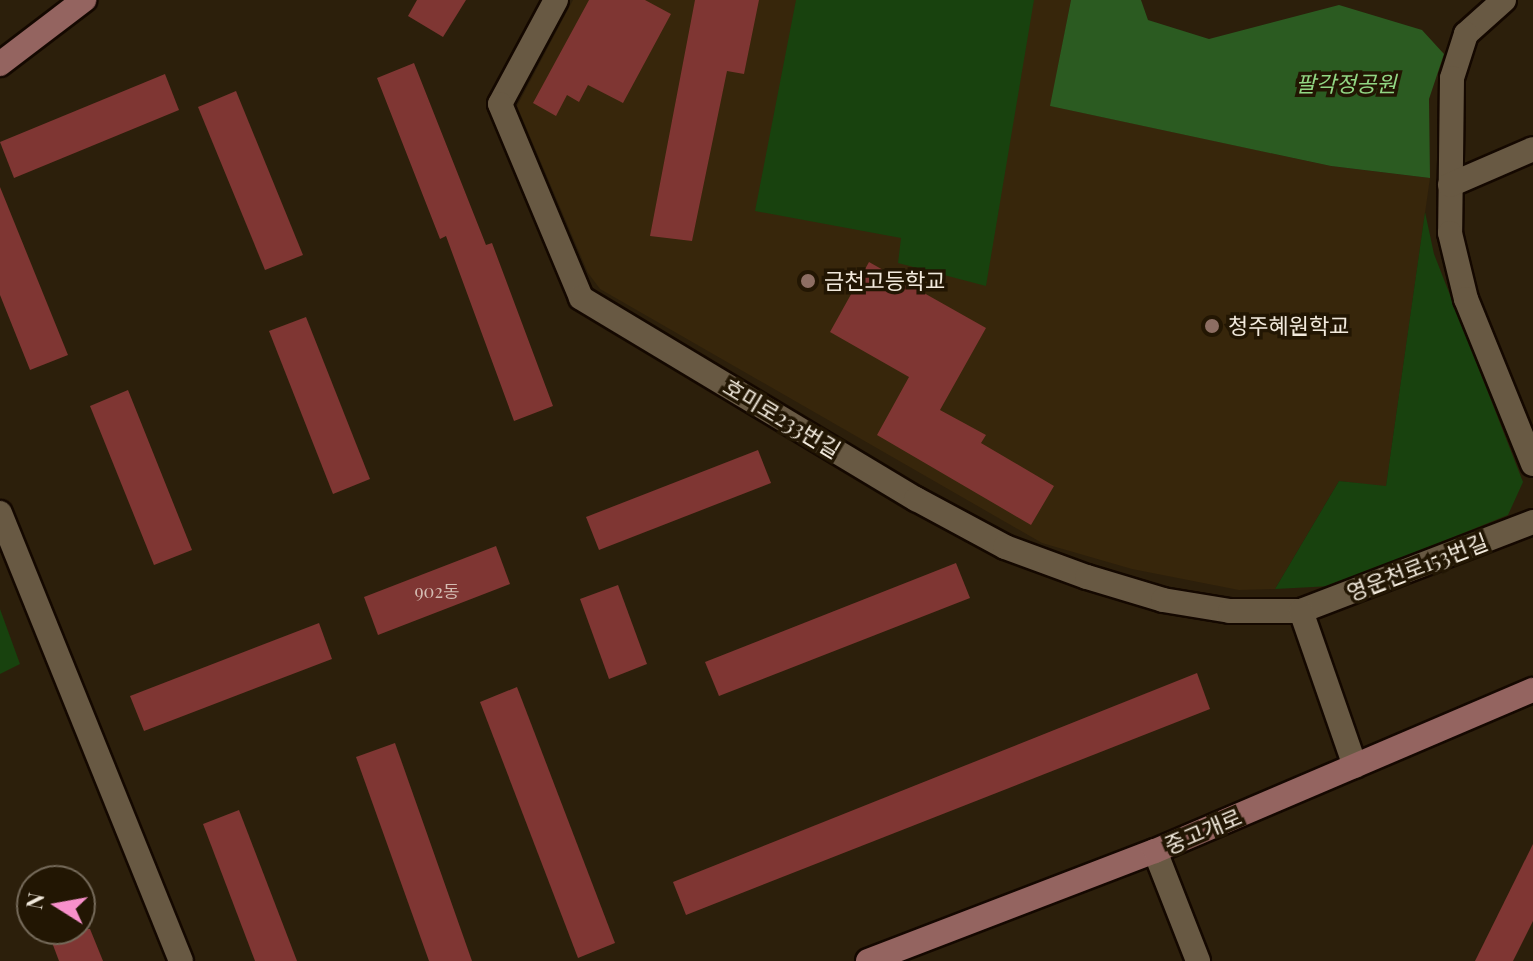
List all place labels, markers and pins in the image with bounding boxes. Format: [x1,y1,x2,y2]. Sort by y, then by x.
place label: 금천고등학교 [824,268,945,294]
marker: 금천고등학교 [799,272,817,290]
place label: 청주혜원학교 [1228,313,1349,339]
marker: 청주혜원학교 [1203,317,1221,335]

